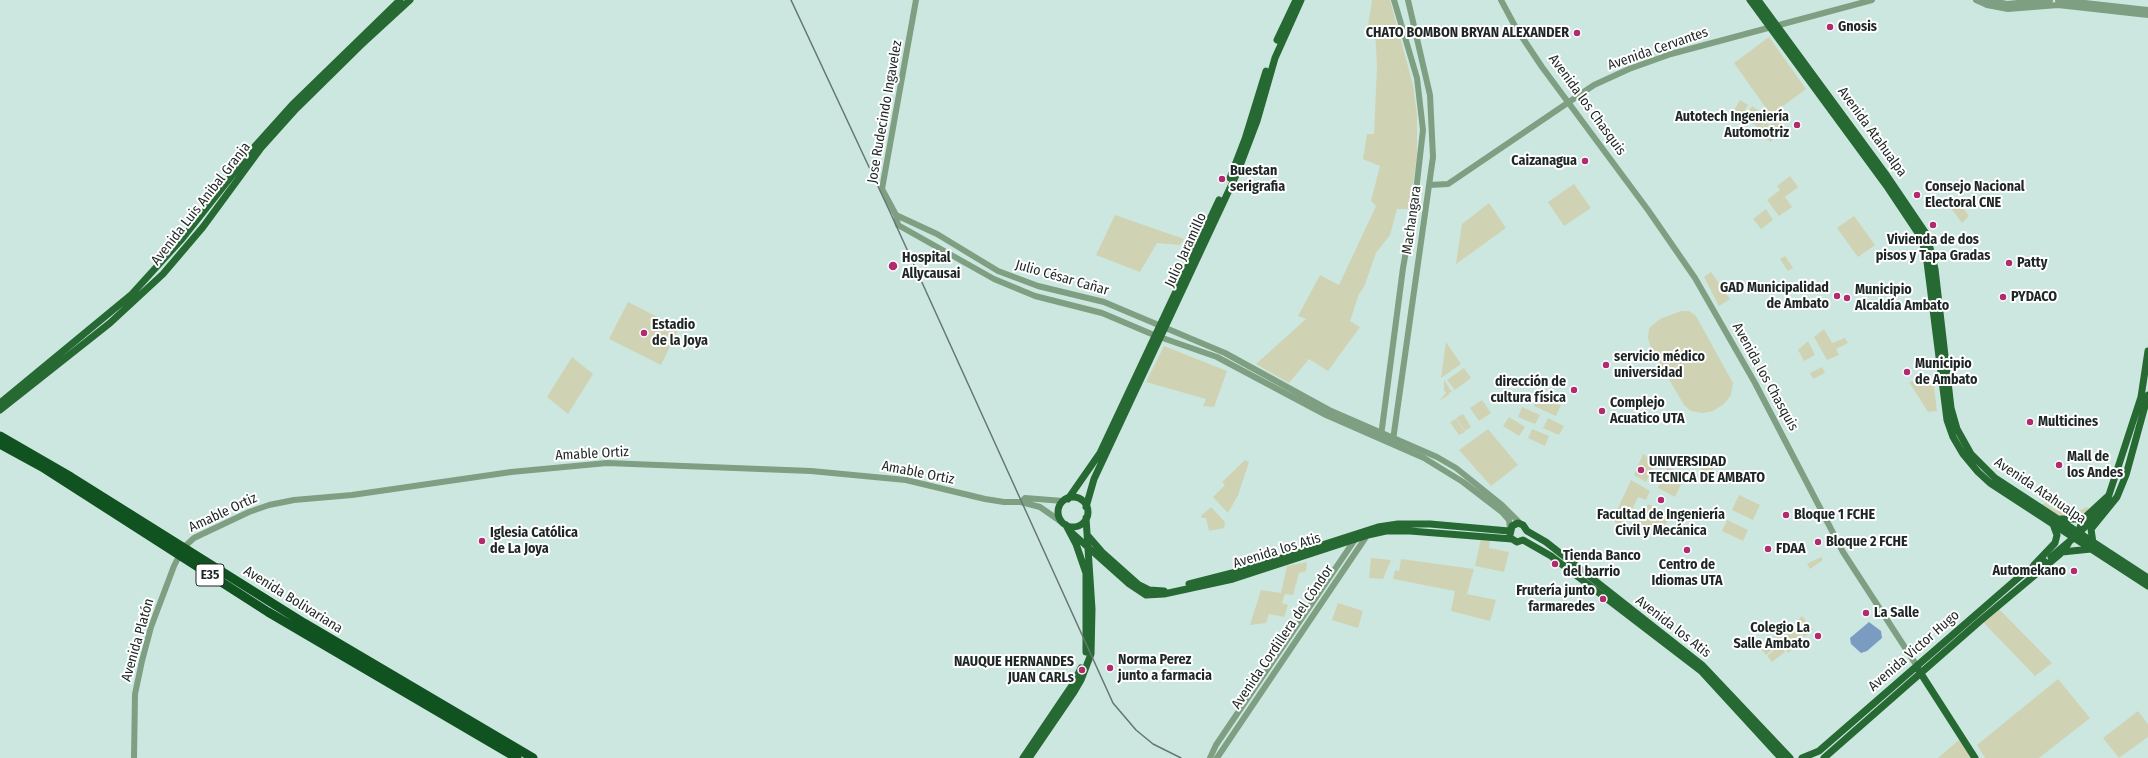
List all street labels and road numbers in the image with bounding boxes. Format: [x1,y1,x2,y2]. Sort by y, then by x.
street label: Avenida Cervantes [1606,24,1710,74]
street label: Jose Rudecindo Ingavelez [864,39,906,185]
street label: Avenida los Chasquis [1545,51,1629,159]
street label: Avenida Atahualpa [1834,84,1910,180]
street label: Avenida Luis Anibal Granja [148,139,254,269]
street label: Machangara [1399,185,1425,255]
street label: Julio Jaramillo [1161,210,1211,290]
street label: Julio César Cañar [1013,257,1111,299]
street label: Avenida los Chasquis [1728,320,1802,434]
street label: Amable Ortiz [555,444,629,464]
street label: Avenida Atahualpa [1991,454,2089,528]
street label: Amable Ortiz [880,458,956,488]
street label: Amable Ortiz [186,490,260,536]
street label: Avenida los Atis [1231,530,1323,572]
street label: Avenida Cordillera del Cóndor [1228,562,1338,712]
street label: Avenida Bolivariana [240,563,346,637]
road number: E35 [196,564,224,586]
street label: Avenida los Atis [1632,592,1714,662]
street label: Avenida Platón [118,596,158,684]
street label: Avenida Victor Hugo [1865,607,1963,695]

